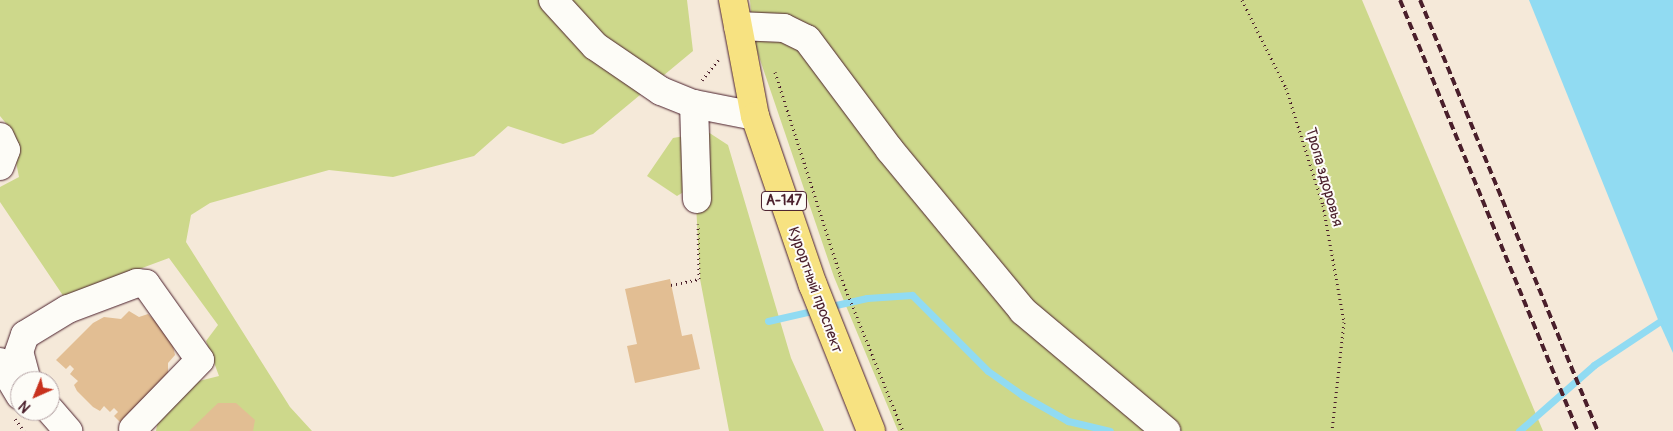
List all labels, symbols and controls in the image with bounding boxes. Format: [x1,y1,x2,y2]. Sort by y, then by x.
street label: Тропа здоровья [1301,125,1347,229]
road number: А-147 [760,190,808,212]
street label: Курортный проспект [784,224,846,356]
north arrow [10,371,60,421]
text: N [16,397,34,416]

